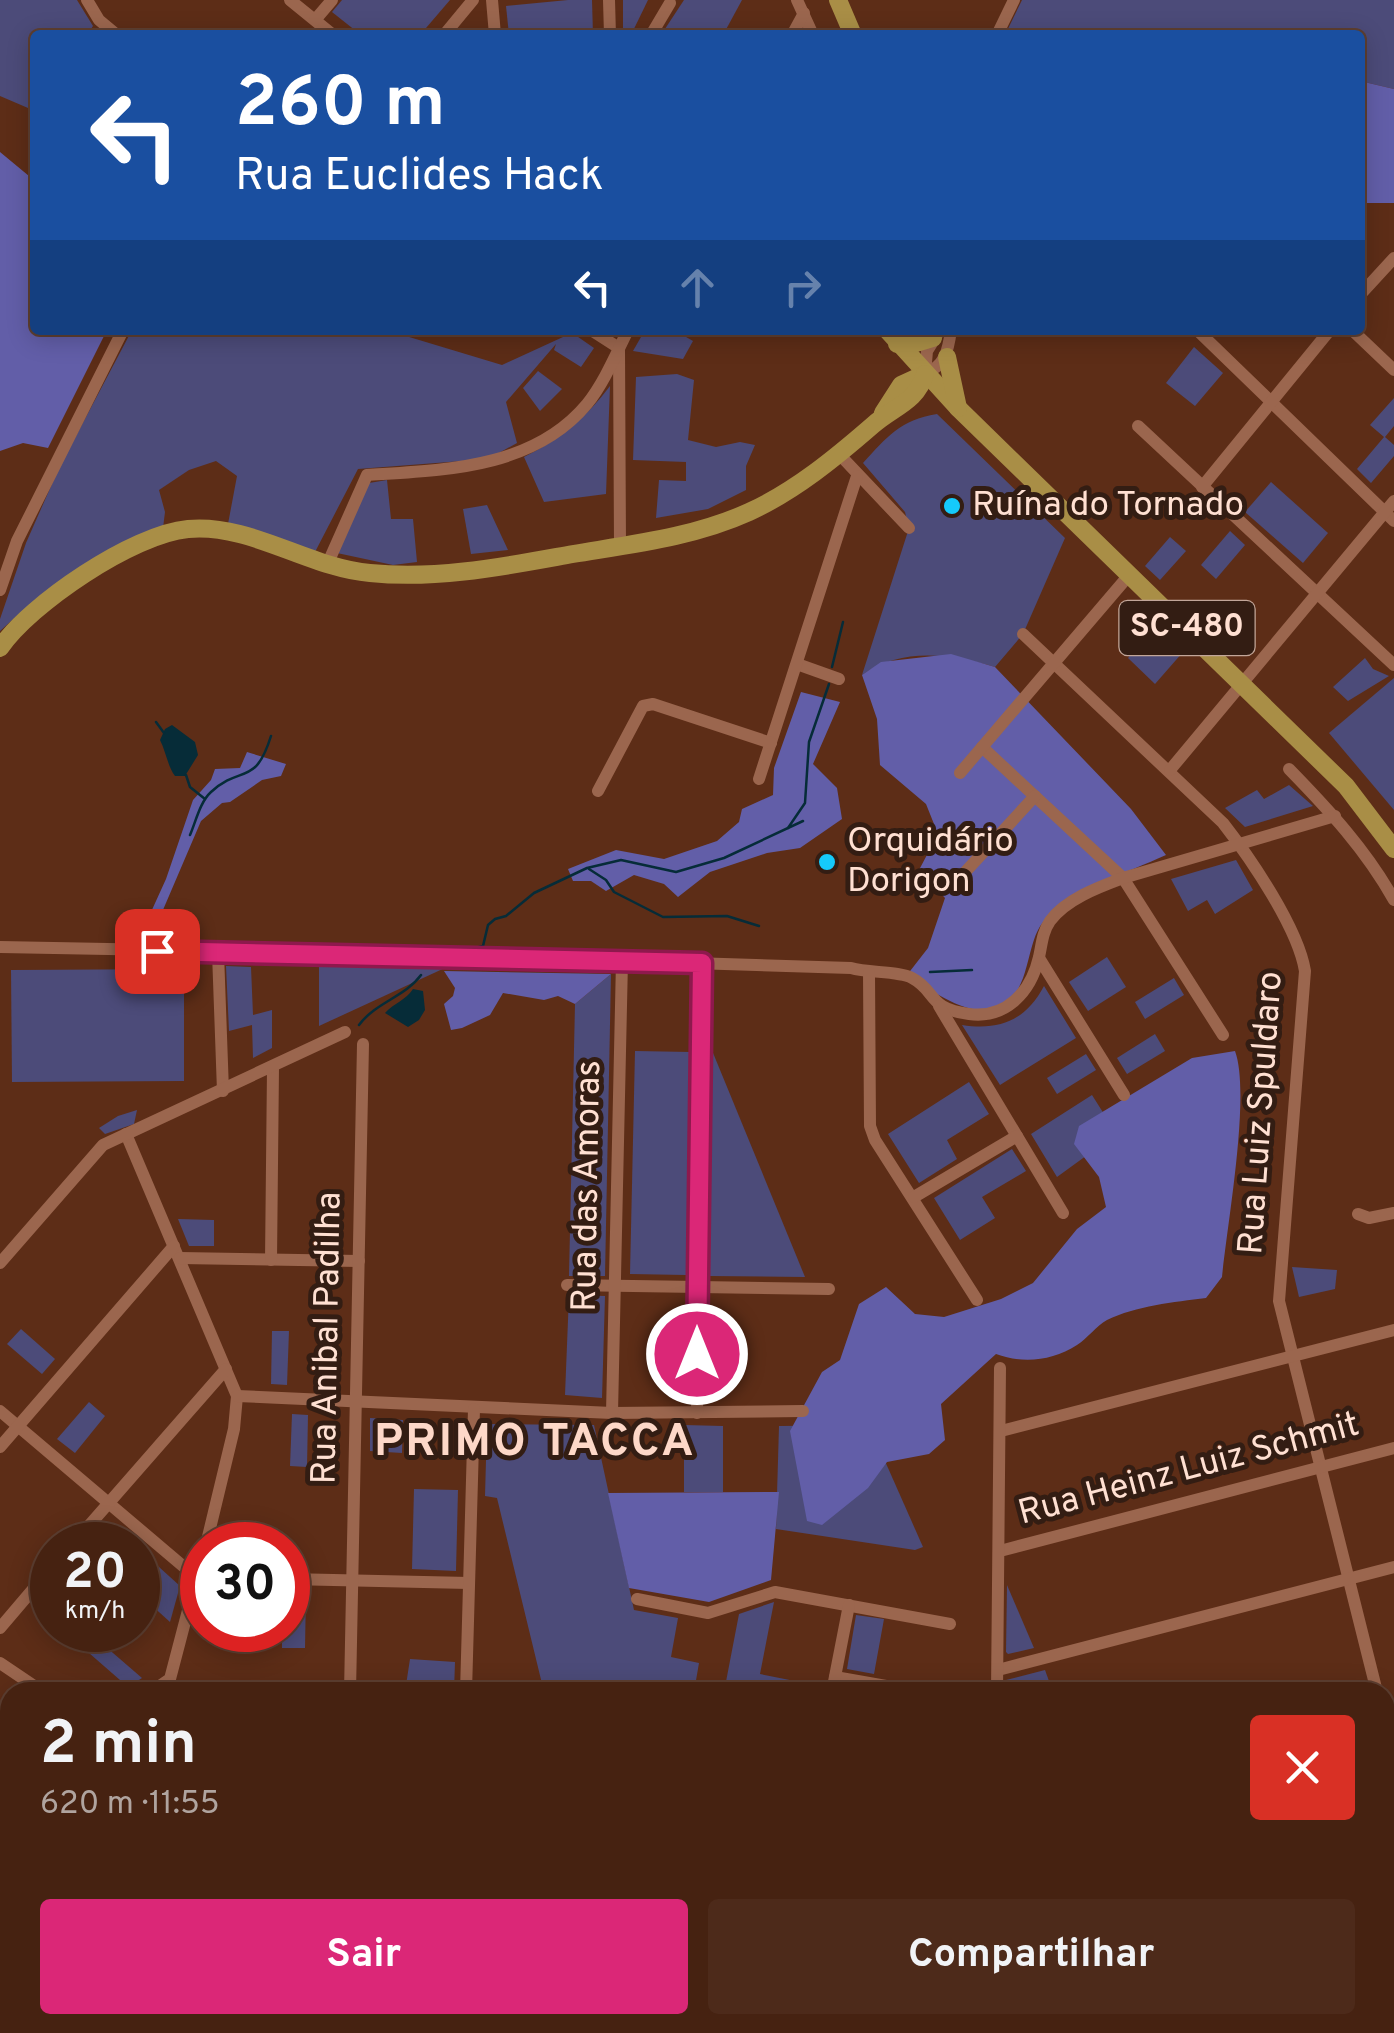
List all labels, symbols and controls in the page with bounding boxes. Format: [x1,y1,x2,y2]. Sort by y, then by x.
text: 260 m [235,62,446,151]
icon: left [70,70,200,200]
text: Rua Euclides Hack [235,149,604,206]
icon: left [565,260,620,315]
icon: ahead [670,260,725,315]
icon: right [775,260,830,315]
place label: Ruína do Tornado [972,484,1244,528]
marker: Ruína do Tornado [941,495,963,517]
road number: SC-480 [1120,601,1254,655]
place label: Orquidário Dorigon [847,820,1014,904]
marker: Orquidário Dorigon [816,851,838,873]
pin [115,909,200,994]
icon: arrive [130,924,185,979]
street label: Rua Luiz Spuldaro [1230,970,1294,1256]
street label: Rua das Amoras [564,1060,612,1312]
street label: Rua Anibal Padilha [303,1191,353,1485]
position arrow [645,1302,749,1406]
street label: Rua Heinz Luiz Schmit [1014,1403,1364,1537]
district label: PRIMO TACCA [374,1415,696,1472]
speed limit sign: 30 [180,1522,310,1652]
text: 20 [63,1543,127,1606]
text: km/h [65,1596,125,1628]
text: 2 min [40,1709,197,1785]
button: close [1250,1715,1355,1820]
text: 620 m · 11:55 [40,1785,220,1825]
button: Sair [40,1899,688,2014]
button: Compartilhar [708,1899,1355,2014]

